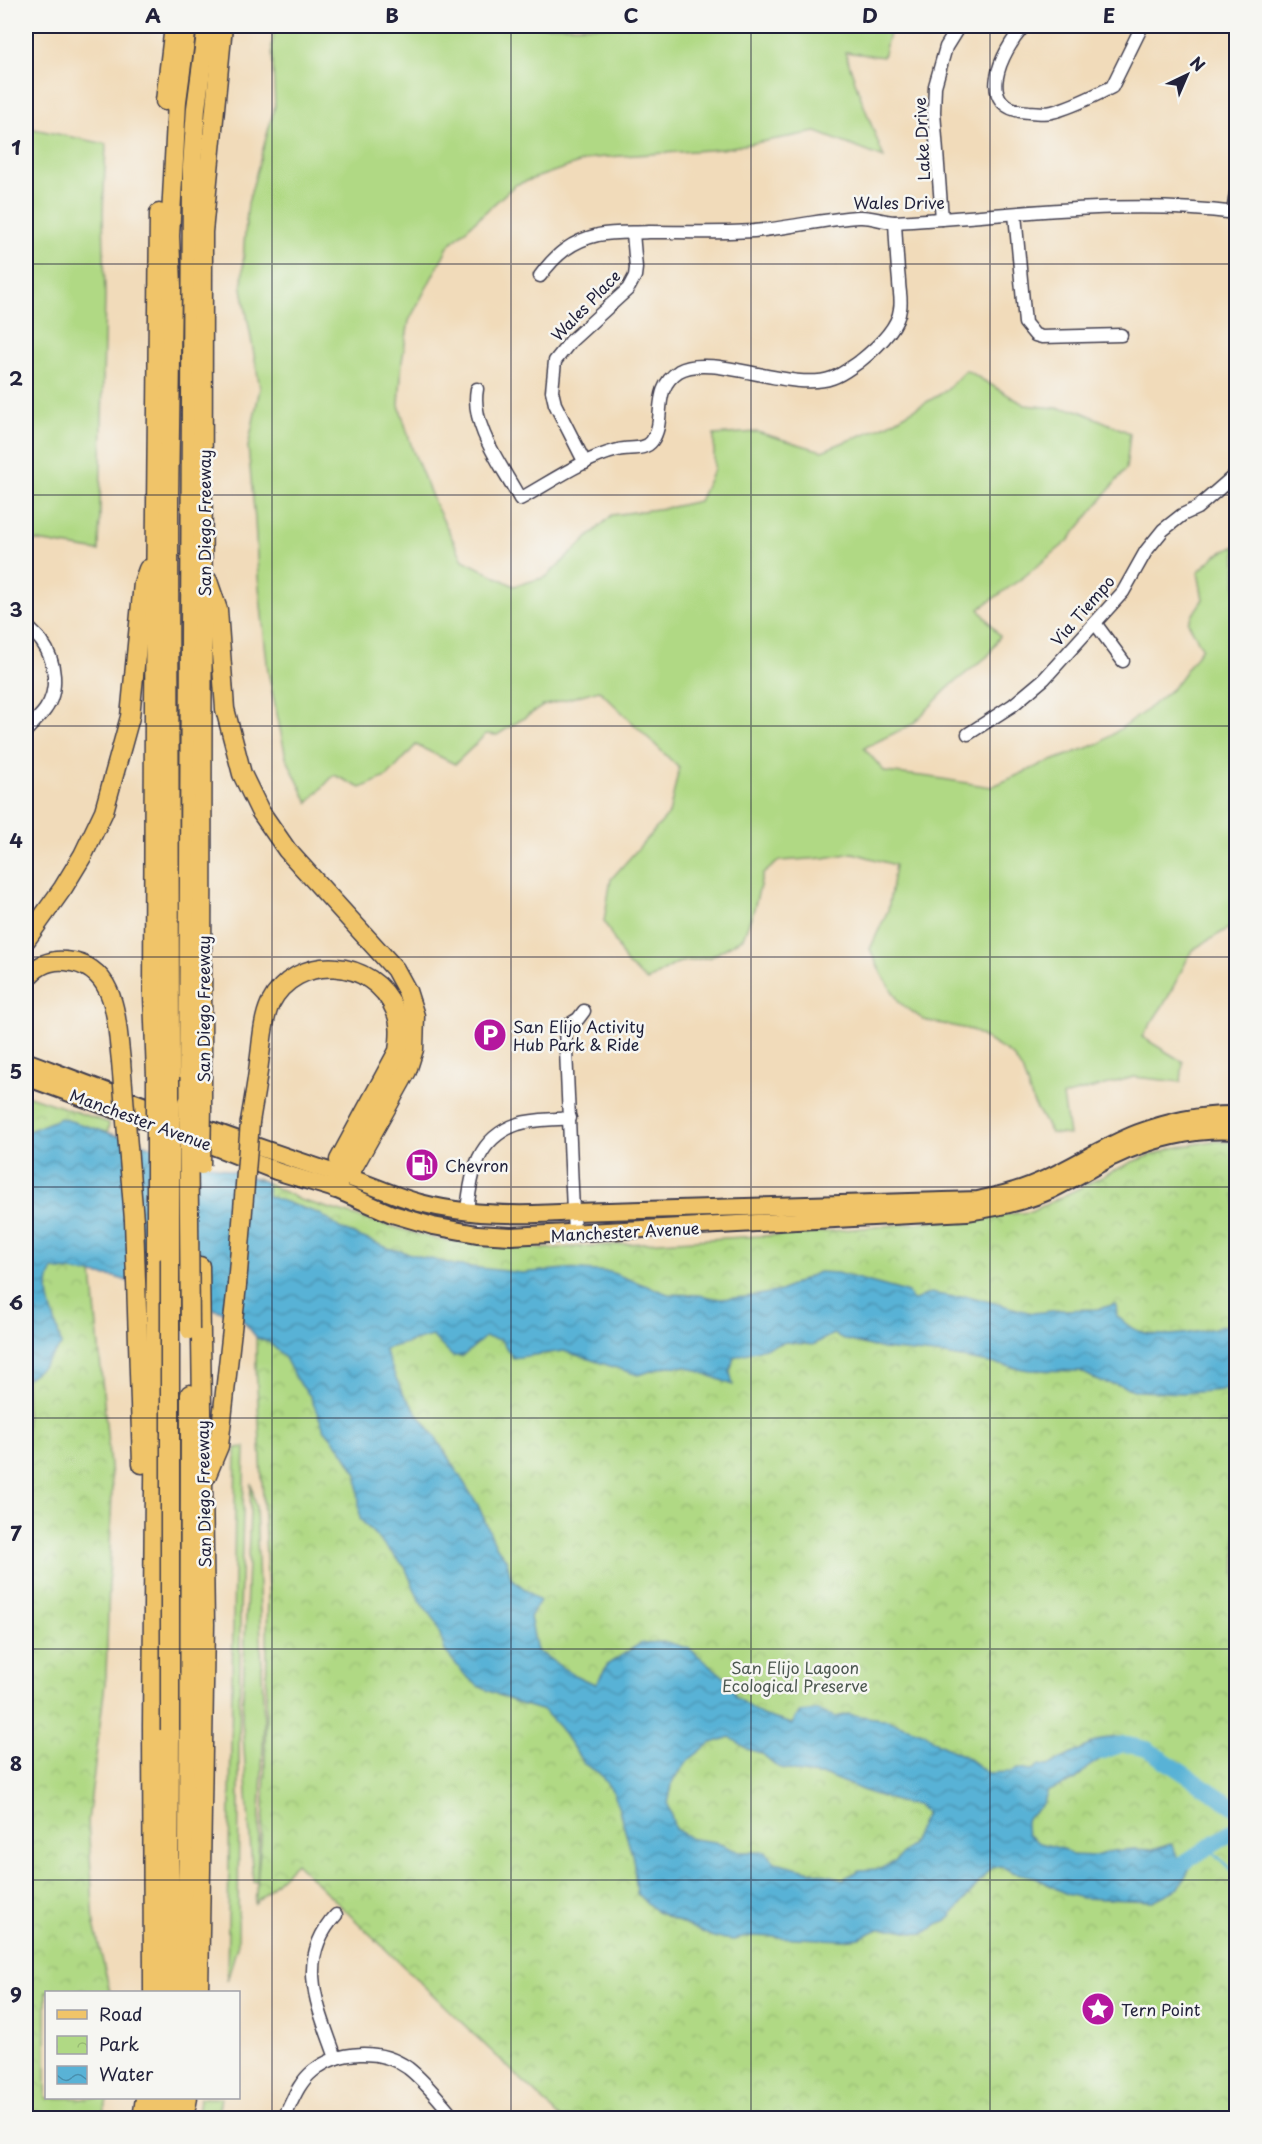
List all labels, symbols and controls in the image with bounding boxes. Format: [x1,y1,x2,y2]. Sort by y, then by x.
text: A [145,0,161,30]
text: B [385,0,399,30]
text: C [623,0,639,30]
text: D [862,0,878,30]
text: E [1103,0,1115,30]
north arrow [1157,45,1217,105]
text: N [1185,50,1211,77]
street label: Lake Drive [907,97,935,181]
text: 1 [11,132,21,162]
street label: Wales Drive [853,190,945,214]
street label: Wales Place [545,264,625,346]
text: 2 [9,363,23,393]
street label: San Diego Freeway [192,449,216,597]
street label: Via Tiempo [1044,569,1120,651]
text: 3 [9,594,23,624]
text: 4 [9,825,23,855]
street label: San Diego Freeway [191,935,215,1083]
place label: San Elijo Activity Hub Park & Ride [513,1014,645,1056]
parking icon: San Elijo Activity Hub Park & Ride [472,1017,508,1053]
text: 5 [10,1056,22,1086]
street label: Manchester Avenue [67,1082,215,1156]
fuel station icon: Chevron [404,1147,440,1183]
place label: Chevron [445,1153,509,1177]
street label: Manchester Avenue [550,1215,700,1247]
text: 6 [9,1287,23,1317]
street label: San Diego Freeway [190,1420,216,1568]
text: 7 [10,1518,22,1548]
park label: San Elijo Lagoon Ecological Preserve [722,1655,868,1697]
text: 8 [10,1748,22,1778]
text: 9 [10,1979,22,2009]
legend [45,1991,240,2099]
place icon: Tern Point [1080,1991,1116,2027]
place label: Tern Point [1121,1997,1201,2021]
text: Road [99,2000,143,2027]
text: Park [99,2030,139,2057]
text: Water [99,2060,154,2087]

